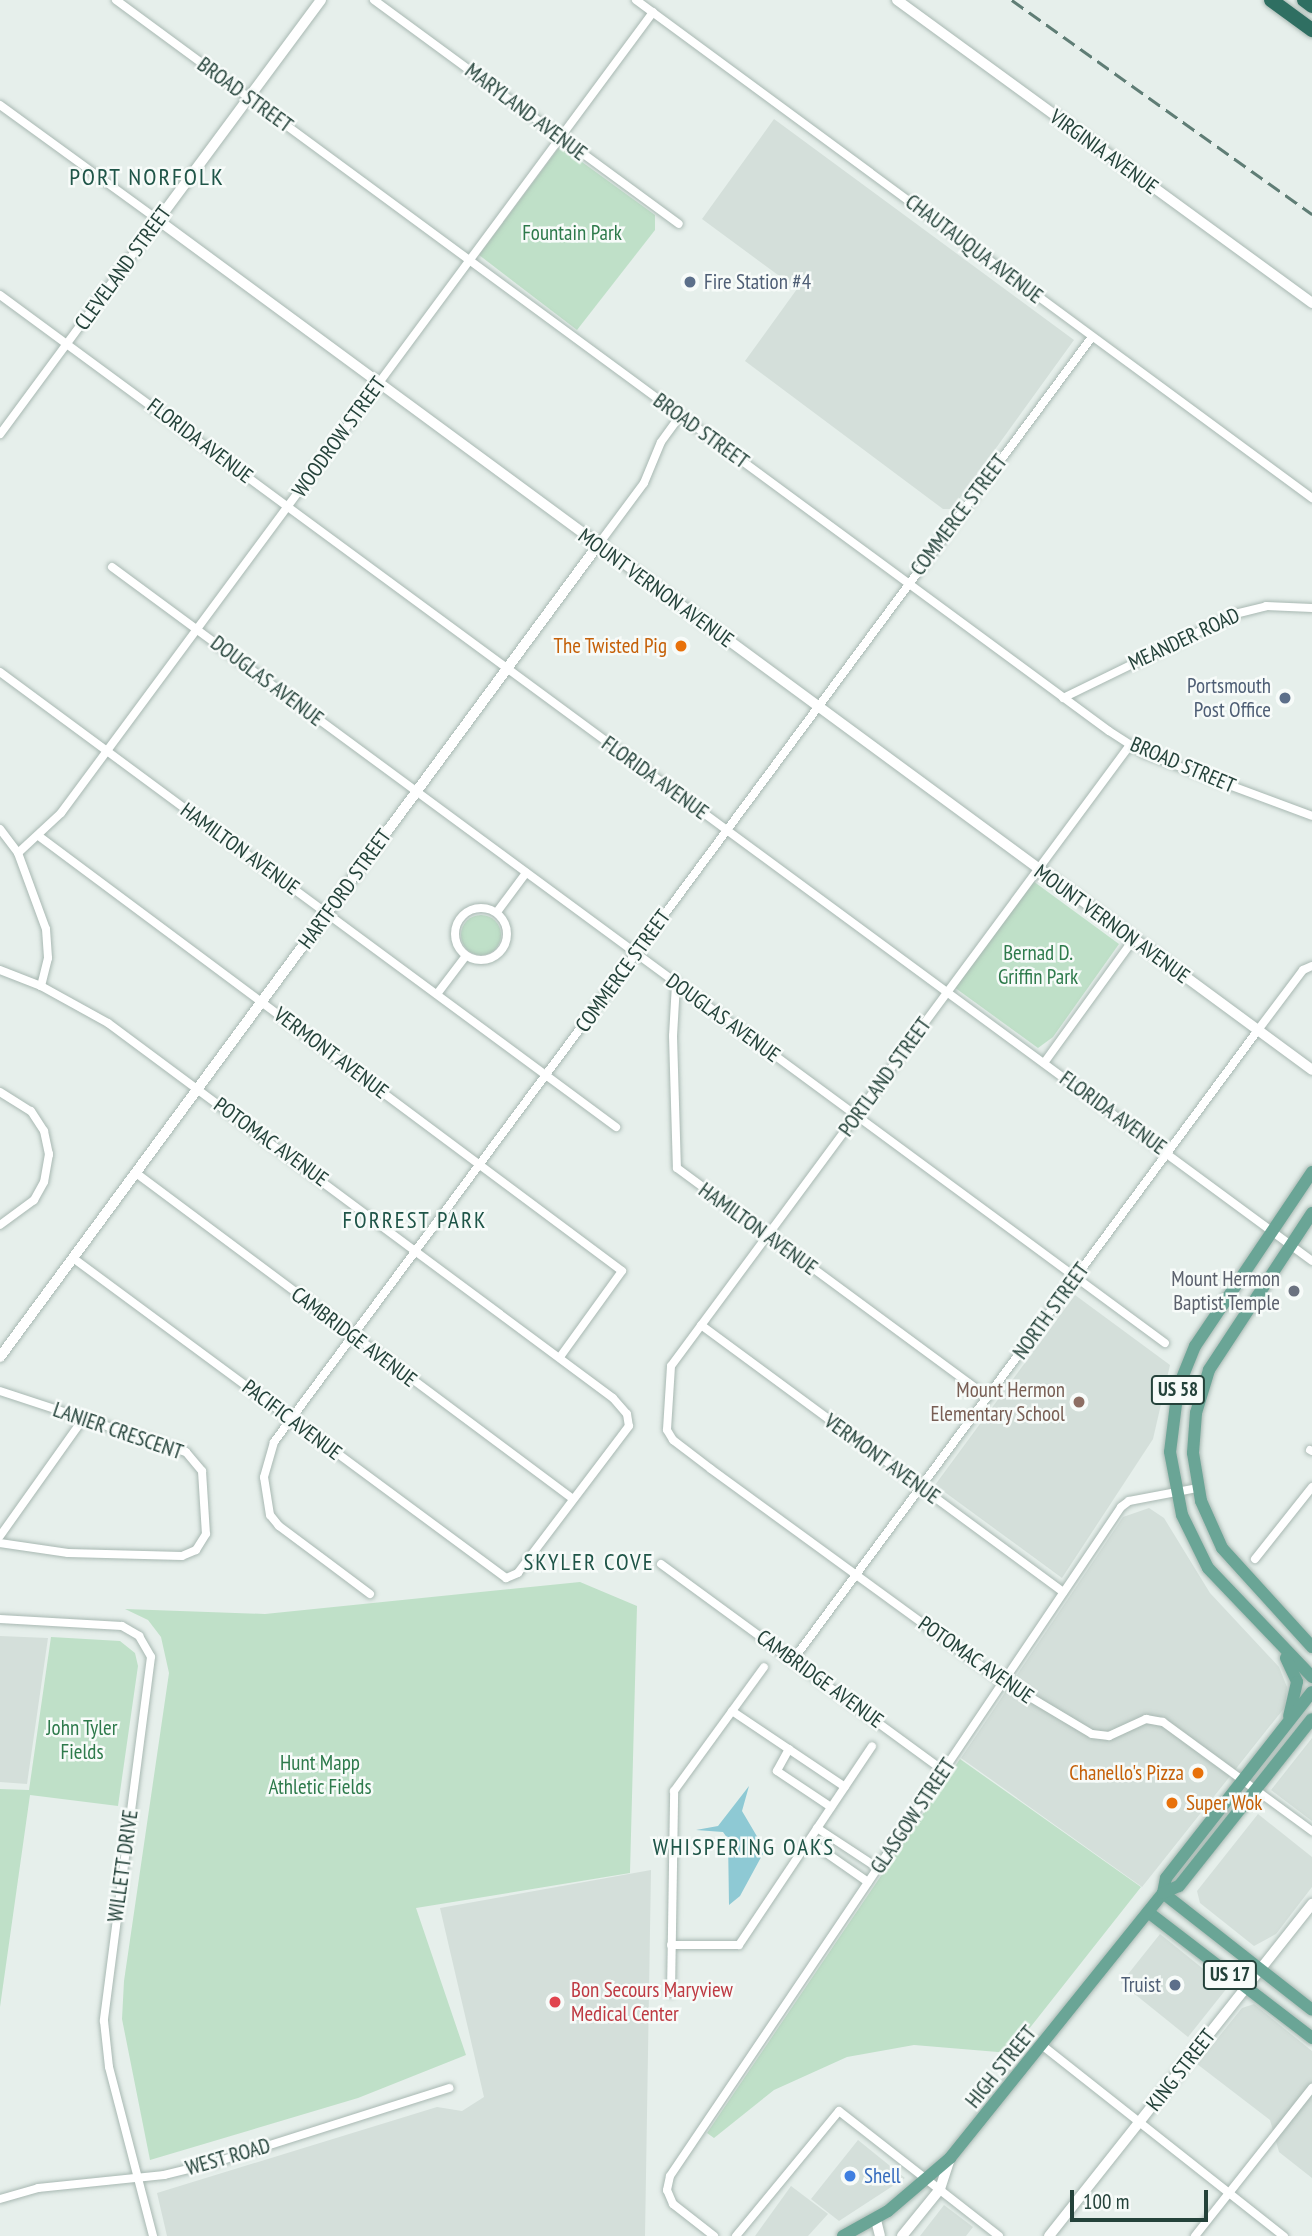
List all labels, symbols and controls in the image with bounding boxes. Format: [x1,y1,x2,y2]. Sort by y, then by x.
street label: BROAD STREET [192,52,298,138]
street label: MARYLAND AVENUE [460,58,592,166]
street label: VIRGINIA AVENUE [1044,104,1164,200]
district label: PORT NORFOLK [70,163,224,191]
street label: CHAUTAUQUA AVENUE [900,189,1048,309]
street label: CLEVELAND STREET [69,201,177,335]
park label: Fountain Park [522,220,622,246]
place label: Fire Station #4 [704,269,811,295]
marker: Fire Station #4 [682,274,698,290]
street label: WOODROW STREET [287,372,391,502]
street label: BROAD STREET [648,388,754,474]
street label: FLORIDA AVENUE [142,393,258,489]
street label: COMMERCE STREET [905,450,1013,580]
street label: MOUNT VERNON AVENUE [573,523,739,653]
street label: MEANDER ROAD [1124,602,1244,676]
street label: DOUGLAS AVENUE [205,630,329,732]
place label: The Twisted Pig [553,633,667,659]
marker: The Twisted Pig [673,638,689,654]
place label: Portsmouth Post Office [1187,673,1271,723]
marker: Portsmouth Post Office [1277,690,1293,706]
street label: FLORIDA AVENUE [596,731,714,825]
street label: BROAD STREET [1127,732,1239,798]
street label: HAMILTON AVENUE [176,797,304,901]
street label: HARTFORD STREET [293,824,397,954]
street label: MOUNT VERNON AVENUE [1029,859,1195,989]
street label: COMMERCE STREET [570,905,676,1037]
park label: Bernad D. Griffin Park [998,940,1078,990]
street label: DOUGLAS AVENUE [661,968,785,1068]
street label: VERMONT AVENUE [268,1001,394,1105]
street label: PORTLAND STREET [833,1013,937,1141]
street label: FLORIDA AVENUE [1054,1066,1172,1160]
street label: POTOMAC AVENUE [209,1092,333,1192]
street label: HAMILTON AVENUE [694,1177,822,1281]
district label: FORREST PARK [344,1206,486,1234]
street label: NORTH STREET [1008,1258,1094,1364]
place label: Mount Hermon Baptist Temple [1171,1266,1280,1316]
street label: CAMBRIDGE AVENUE [286,1281,422,1393]
marker: Mount Hermon Baptist Temple [1286,1283,1302,1299]
street label: PACIFIC AVENUE [237,1374,347,1466]
road number: US 58 [1150,1374,1206,1406]
place label: Mount Hermon Elementary School [930,1377,1065,1427]
marker: Mount Hermon Elementary School [1071,1394,1087,1410]
street label: LANIER CRESCENT [50,1397,186,1465]
street label: VERMONT AVENUE [819,1408,945,1510]
district label: SKYLER COVE [525,1548,653,1576]
street label: POTOMAC AVENUE [913,1611,1039,1709]
street label: CAMBRIDGE AVENUE [751,1624,889,1734]
park label: John Tyler Fields [46,1715,118,1765]
park label: Hunt Mapp Athletic Fields [268,1750,372,1800]
street label: GLASGOW STREET [865,1753,961,1879]
place label: Chanello's Pizza [1069,1760,1184,1786]
marker: Chanello's Pizza [1190,1765,1206,1781]
place label: Super Wok [1186,1790,1263,1816]
marker: Super Wok [1164,1795,1180,1811]
street label: WILLETT DRIVE [103,1808,143,1924]
district label: WHISPERING OAKS [655,1833,833,1861]
road number: US 17 [1202,1960,1258,1991]
place label: Truist [1121,1972,1161,1998]
place label: Bon Secours Maryview Medical Center [571,1977,733,2027]
marker: Truist [1167,1977,1183,1993]
marker: Bon Secours Maryview Medical Center [545,1992,565,2012]
street label: HIGH STREET [960,2021,1042,2113]
street label: KING STREET [1141,2024,1221,2116]
street label: WEST ROAD [182,2133,274,2181]
place label: Shell [864,2163,901,2189]
marker: Shell [842,2168,858,2184]
scale bar [1074,2176,1212,2220]
text: 100 m [1083,2188,1129,2215]

